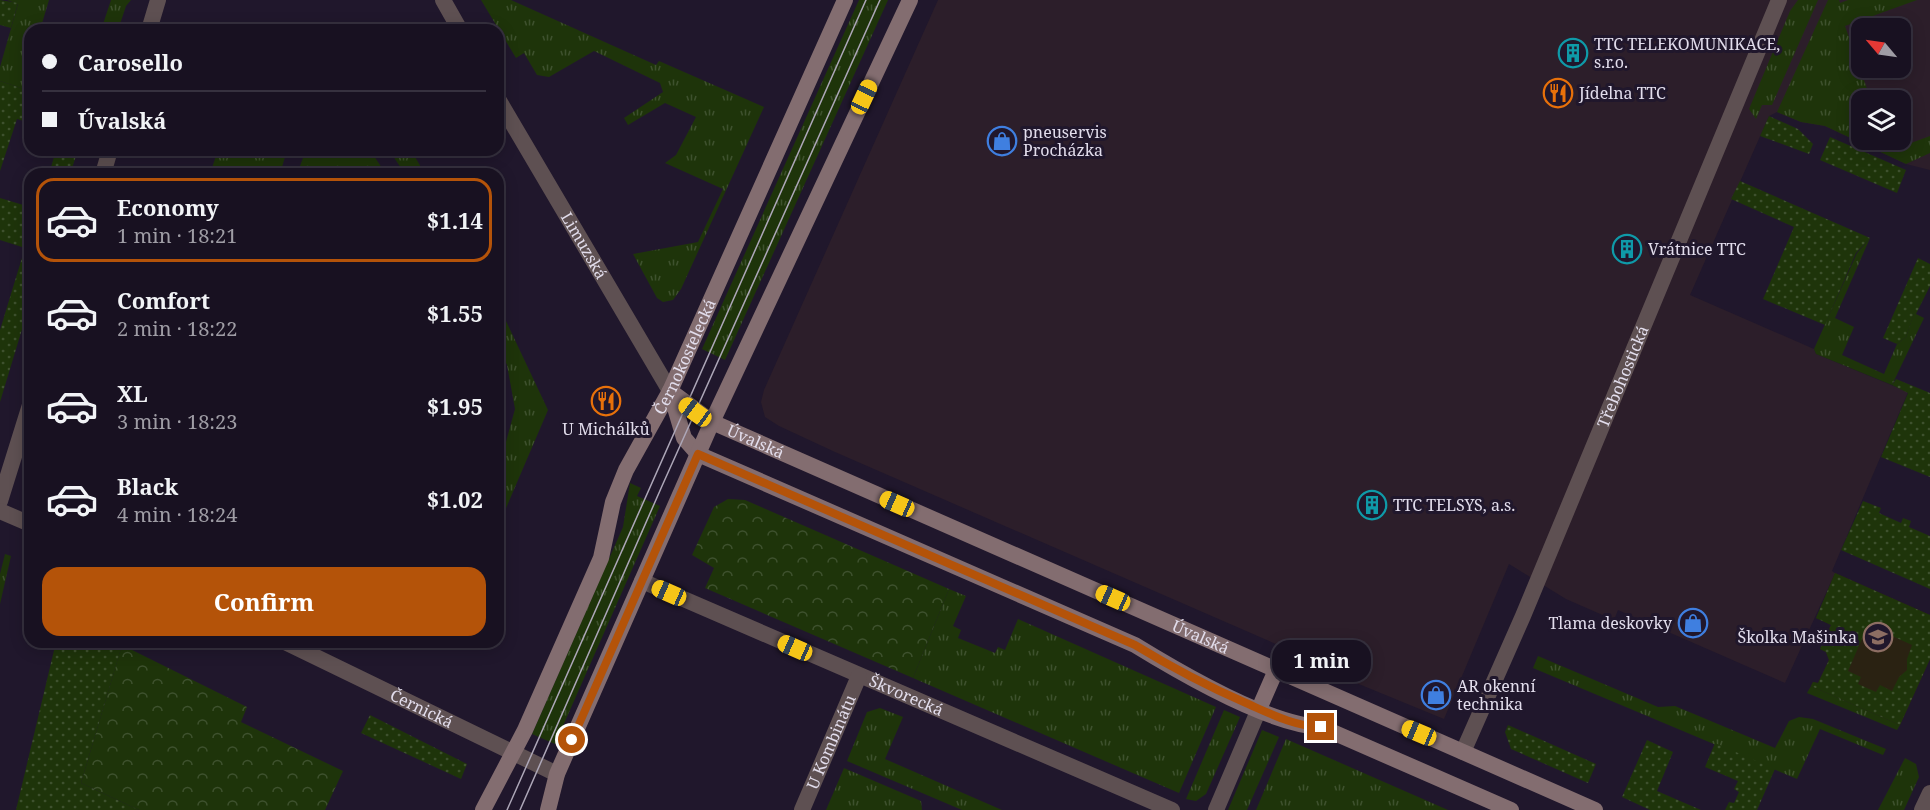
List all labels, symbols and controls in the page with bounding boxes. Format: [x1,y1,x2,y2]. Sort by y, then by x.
north arrow [1851,18,1911,78]
map controls [1851,18,1911,150]
place label: TTC TELEKOMUNIKACE, s.r.o. [1594,33,1780,73]
building icon: TTC TELEKOMUNIKACE, s.r.o. [1557,37,1589,69]
text: Carosello [78,47,183,77]
car [848,77,880,117]
restaurant icon: Jídelna TTC [1542,77,1574,109]
place label: Jídelna TTC [1578,82,1666,104]
button: layers [1851,90,1911,150]
text: Úvalská [78,105,167,135]
place label: pneuservis Procházka [1023,121,1107,161]
shop icon: pneuservis Procházka [986,125,1018,157]
text: Economy [117,192,219,222]
icon: car [45,193,99,247]
text: $1.14 [427,205,483,235]
street label: Limuzská [556,208,613,283]
text: 1 min · 18:21 [117,222,237,249]
building icon: Vrátnice TTC [1611,233,1643,265]
place label: Vrátnice TTC [1648,238,1746,260]
text: Comfort [117,285,210,315]
icon: car [45,286,99,340]
street label: Černokostelecká [648,295,721,418]
text: $1.55 [427,298,483,328]
text: 2 min · 18:22 [117,315,237,342]
street label: Třebohostická [1592,322,1654,431]
text: XL [117,378,148,408]
icon: car [45,379,99,433]
restaurant icon: U Michálků [590,385,622,417]
text: $1.95 [427,391,483,421]
car [675,394,715,430]
text: 3 min · 18:23 [117,408,237,435]
place label: U Michálků [562,418,650,440]
street label: Úvalská [724,419,788,463]
text: Black [117,471,178,501]
icon: car [45,472,99,526]
text: $1.02 [427,484,483,514]
car [877,488,917,520]
building icon: TTC TELSYS, a.s. [1356,489,1388,521]
place label: TTC TELSYS, a.s. [1393,494,1515,516]
text: 4 min · 18:24 [117,501,237,528]
button: Confirm [42,567,486,636]
car [649,577,689,609]
car [1093,582,1133,614]
shop icon: Tlama deskovky [1677,607,1709,639]
place label: Tlama deskovky [1548,612,1673,634]
street label: Úvalská [1169,615,1233,659]
school or university icon: Školka Mašinka [1862,621,1894,653]
place label: Školka Mašinka [1737,626,1857,648]
car [775,632,815,664]
callout: 1 min [1272,640,1370,682]
text: 1 min [1293,647,1350,674]
street label: Škvorecká [866,669,947,721]
place label: AR okenní technika [1457,675,1536,715]
shop icon: AR okenní technika [1420,679,1452,711]
street label: Černická [387,684,457,733]
street label: U Kombinátu [801,691,861,793]
route end [1307,713,1334,740]
car [1399,718,1439,748]
route start [558,726,585,753]

